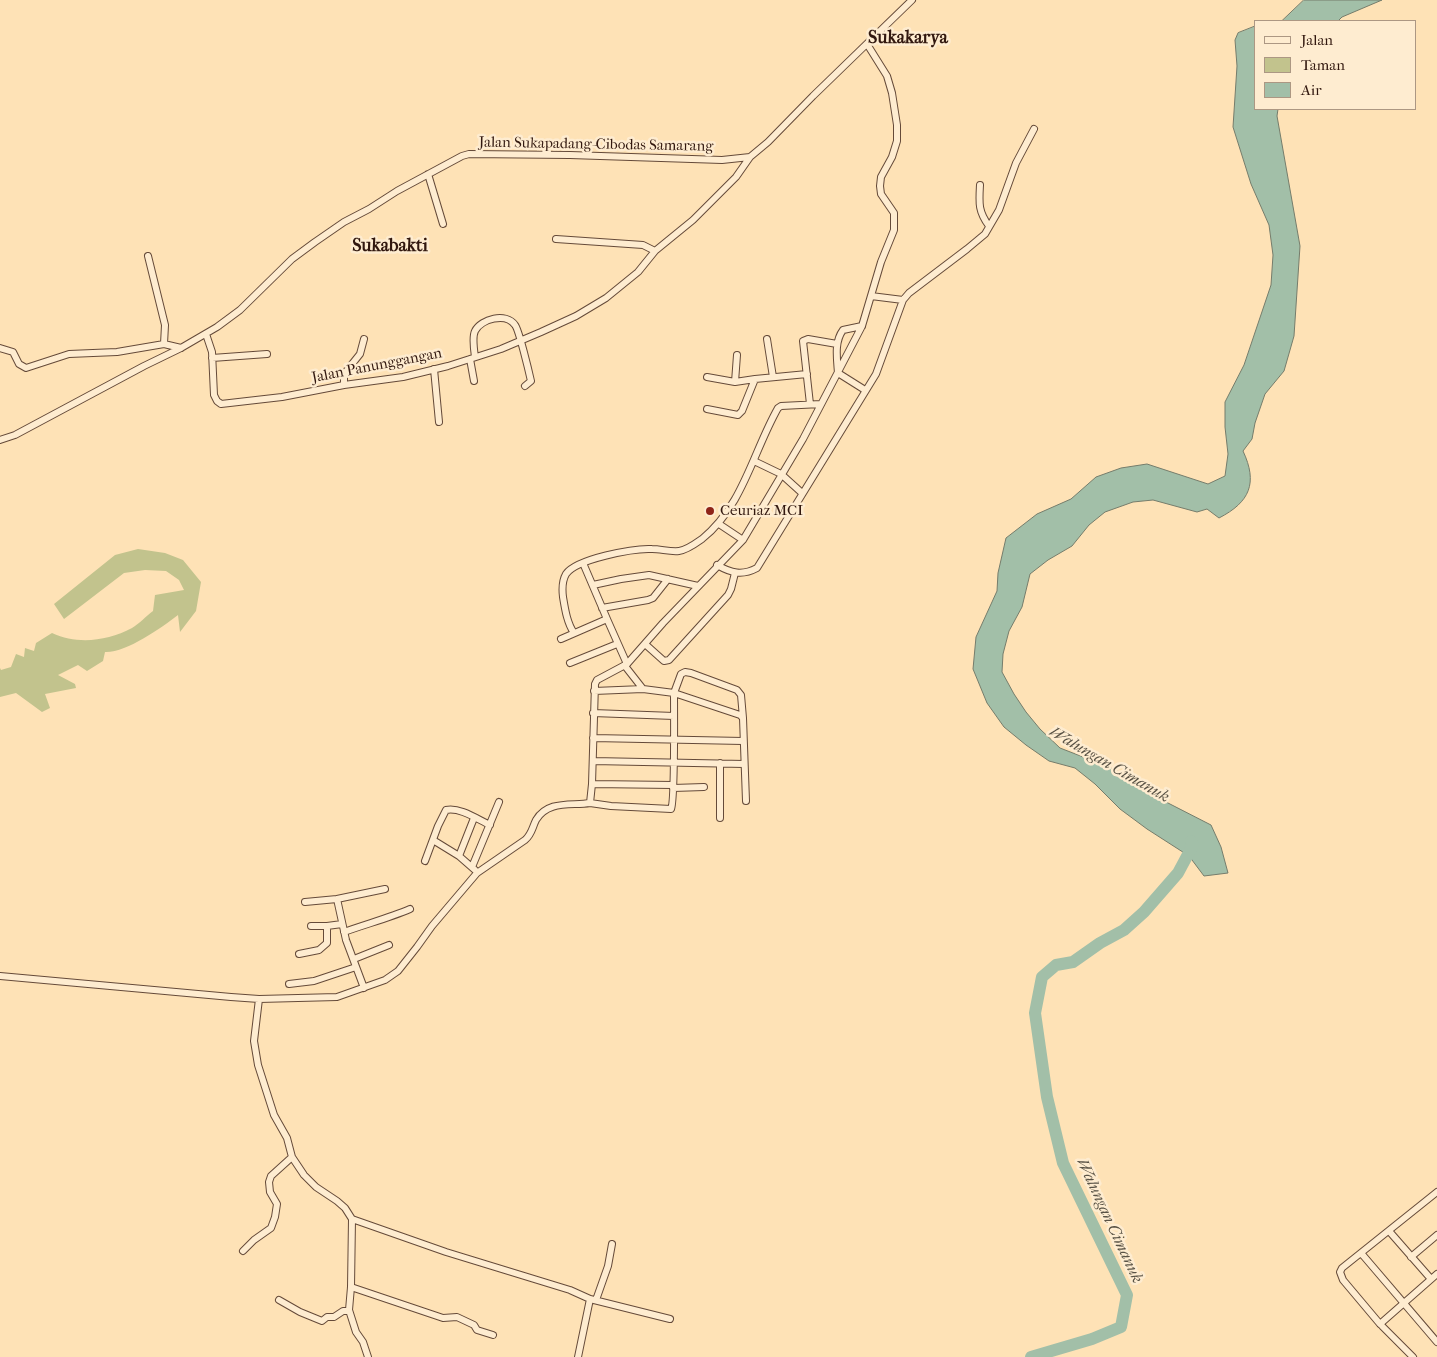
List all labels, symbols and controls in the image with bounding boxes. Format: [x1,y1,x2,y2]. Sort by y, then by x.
legend [1254,20,1417,110]
district label: Sukakarya [868,28,948,50]
text: Jalan [1301,31,1333,49]
text: Taman [1301,56,1345,74]
text: Air [1301,81,1322,99]
street label: Jalan Sukapadang-Cibodas Samarang [479,134,713,156]
district label: Sukabakti [352,236,428,258]
street label: Jalan Panunggangan [310,345,444,387]
place label: Ceuriaz MCI [720,502,803,520]
marker: Ceuriaz MCI [704,505,716,517]
water label: Walungan Cimanuk [1045,723,1173,807]
water label: Walungan Cimanuk [1072,1155,1146,1287]

